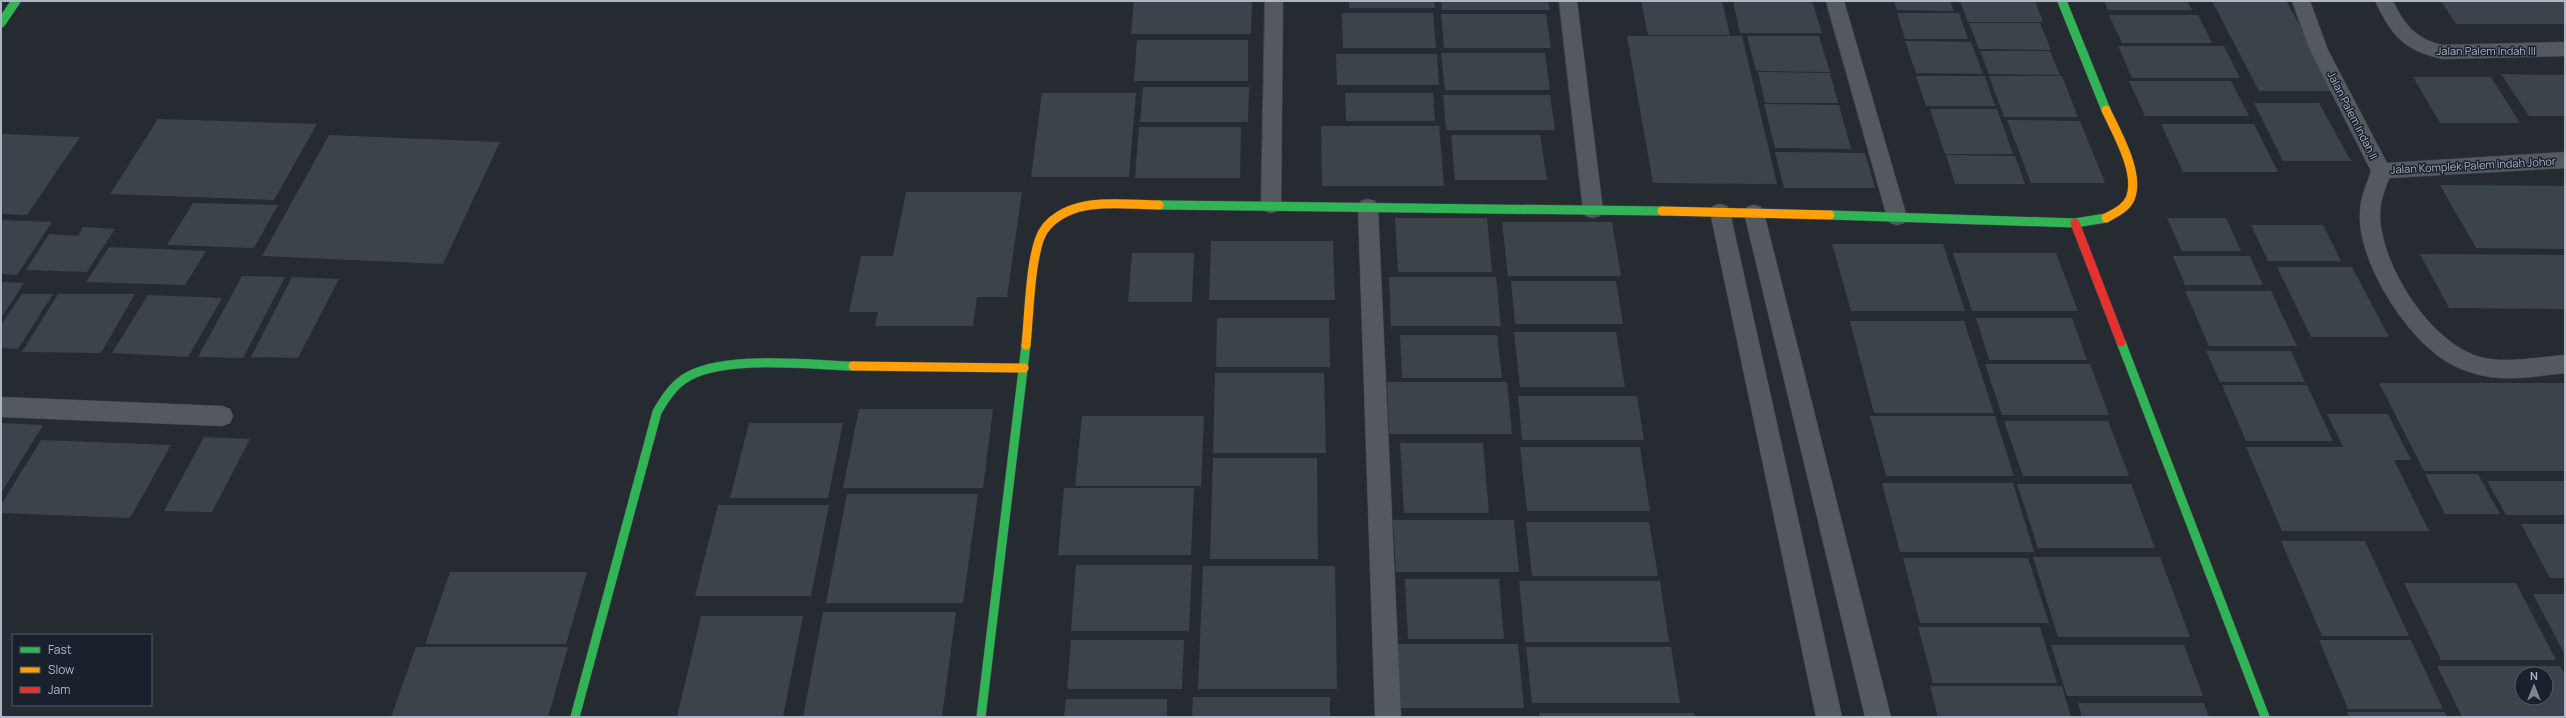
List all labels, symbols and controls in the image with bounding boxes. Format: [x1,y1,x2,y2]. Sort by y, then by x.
street label: Jalan Palem Indah III [2436,43,2536,58]
street label: Jalan Palem Indah II [2324,68,2382,162]
street label: Jalan Komplek Palem Indah Johor [2390,153,2556,177]
legend [12,634,152,706]
text: Fast [48,641,72,658]
text: Slow [48,661,74,678]
north arrow [2514,666,2554,706]
text: N [2530,668,2538,683]
text: Jam [48,681,70,698]

